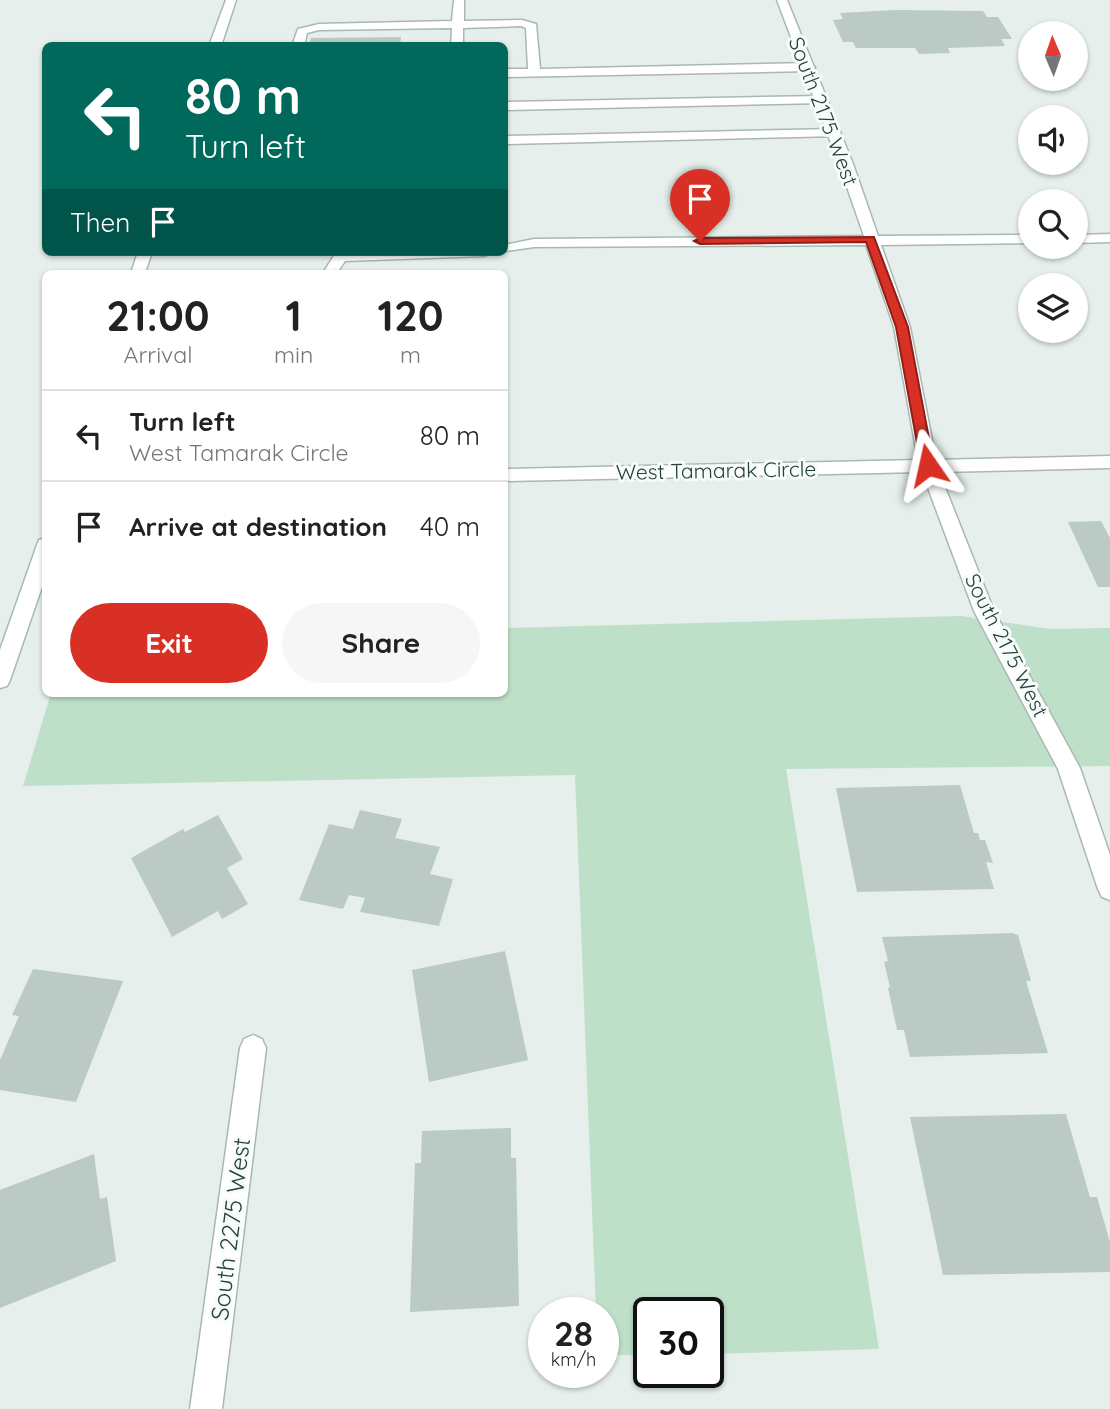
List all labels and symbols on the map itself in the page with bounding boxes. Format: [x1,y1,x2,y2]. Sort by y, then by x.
north arrow [1018,21,1088,91]
street label: South 2175 West [784,33,864,189]
pin [670,169,730,241]
position arrow [891,428,965,502]
street label: West Tamarak Circle [616,455,816,485]
street label: South 2175 West [960,569,1054,721]
street label: South 2275 West [204,1136,256,1322]
speed limit sign: 30 [633,1297,724,1388]

